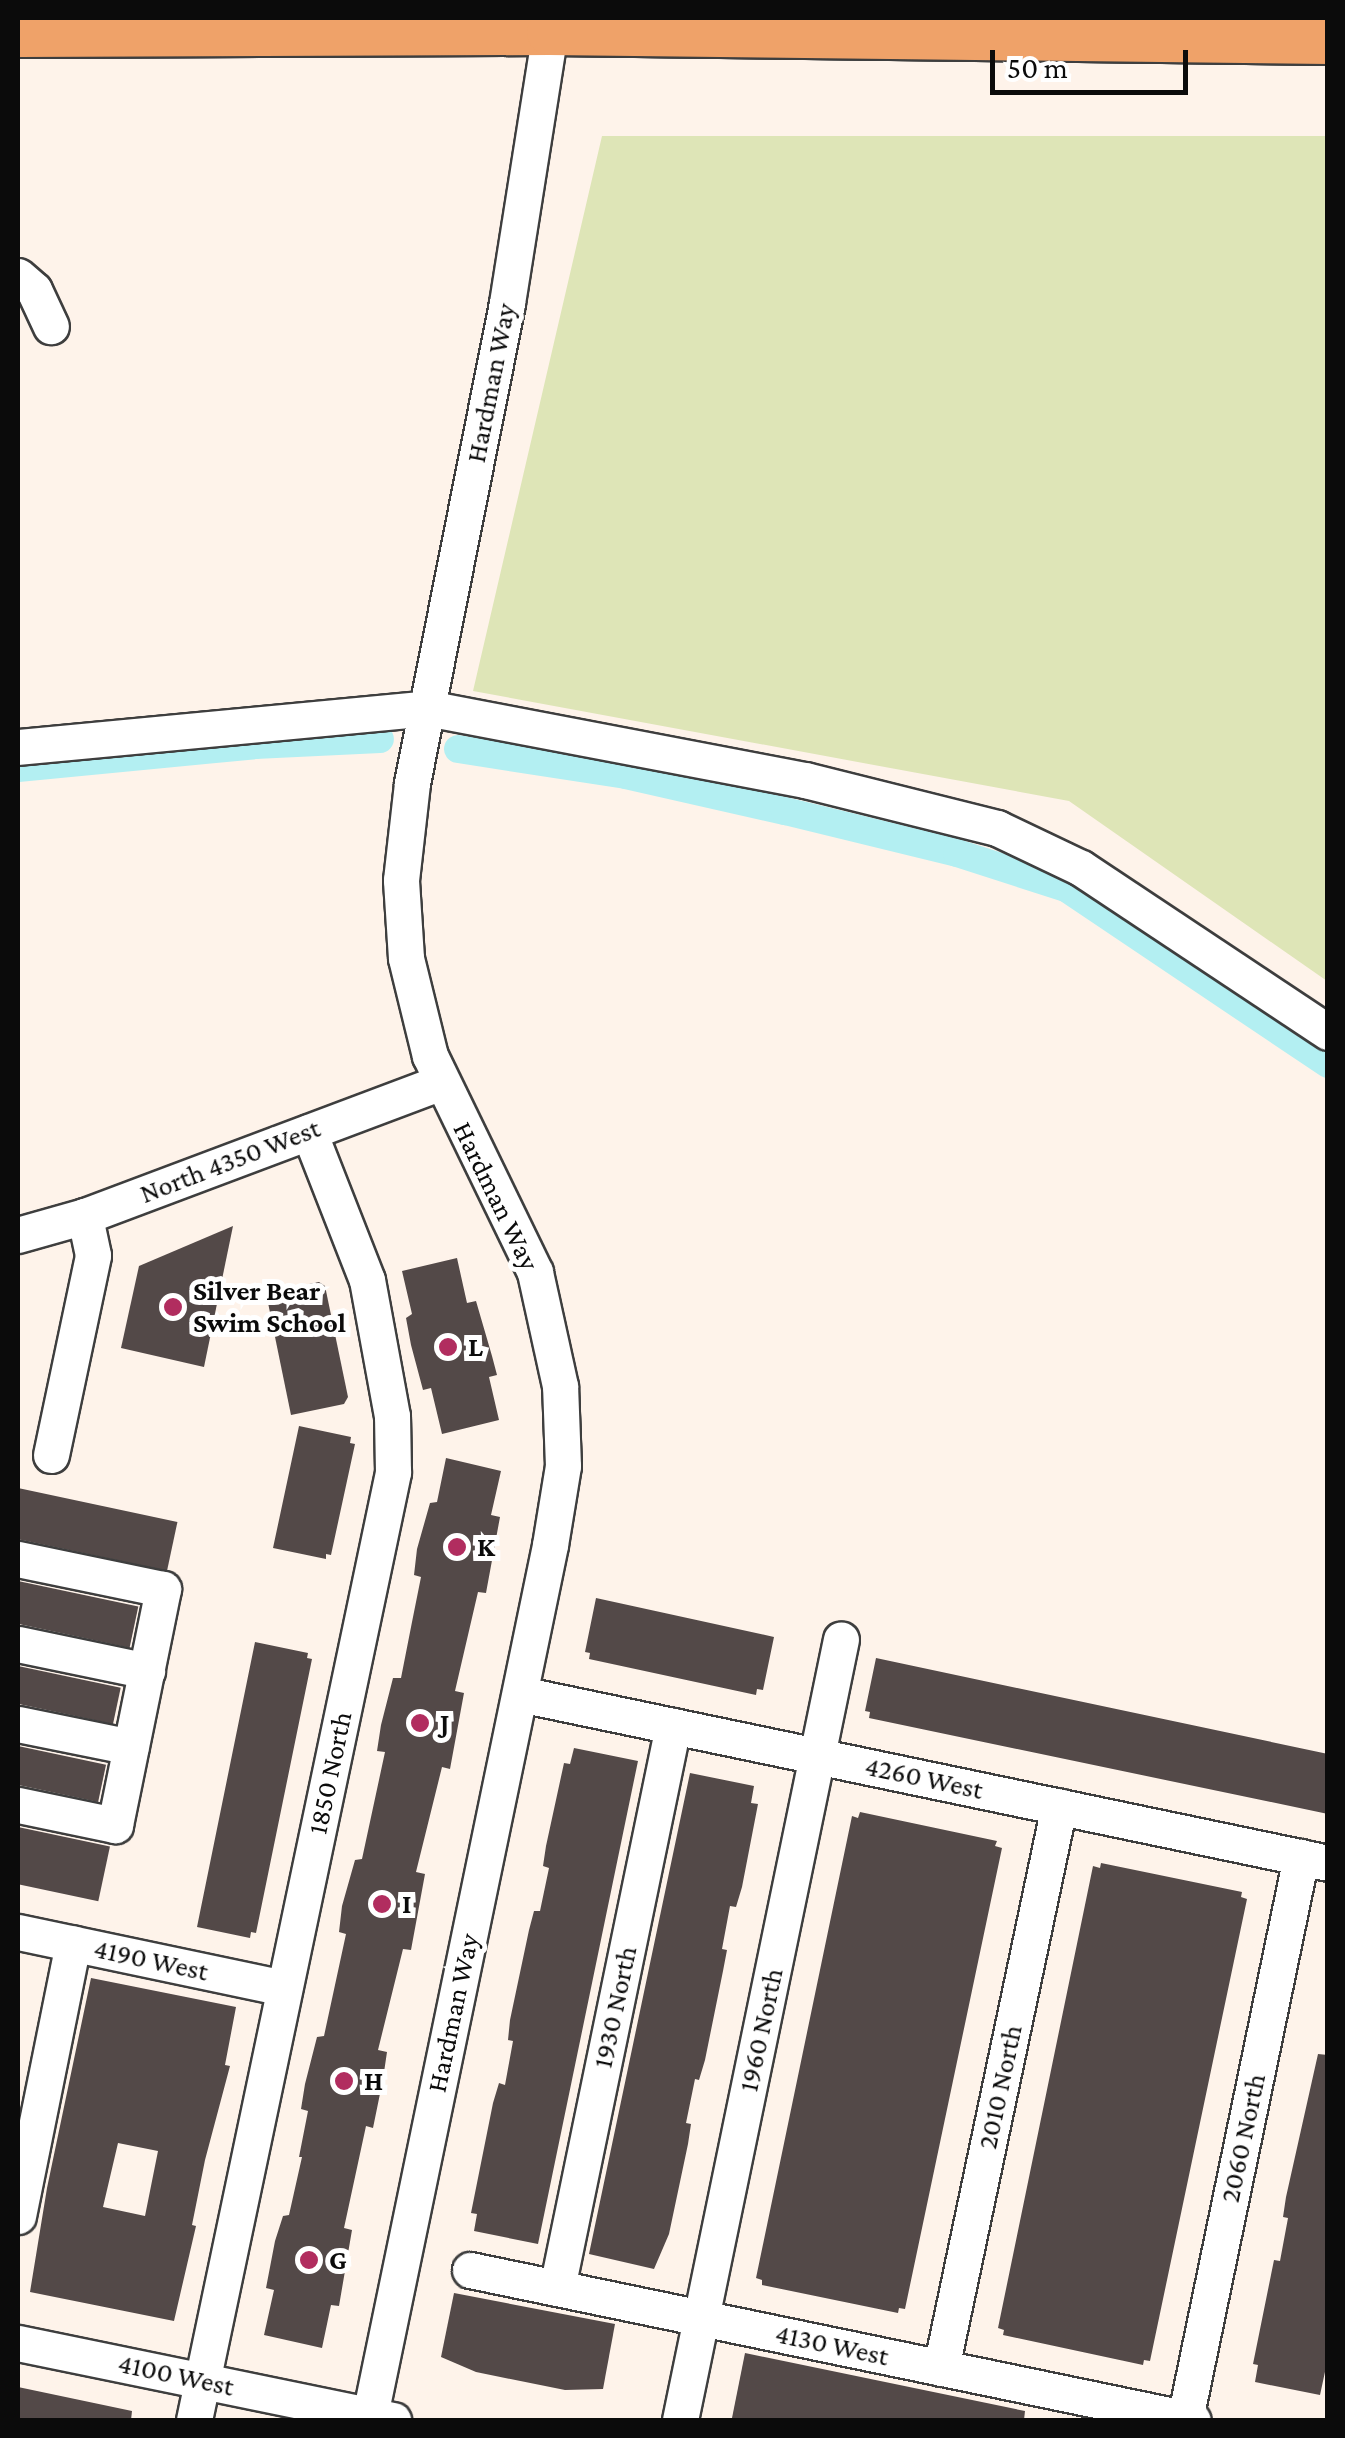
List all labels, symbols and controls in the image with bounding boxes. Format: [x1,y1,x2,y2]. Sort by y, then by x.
scale bar [995,30,1192,92]
text: 50 m [1007,51,1068,84]
street label: Hardman Way [459,301,523,465]
street label: North 4350 West [135,1111,325,1211]
street label: Hardman Way [446,1116,546,1276]
place label: Silver Bear Swim School [193,1274,346,1340]
marker: Silver Bear Swim School [162,1296,184,1318]
place label: L [468,1330,483,1364]
marker: L [437,1336,459,1358]
place label: K [477,1530,495,1564]
marker: K [446,1536,468,1558]
place label: J [440,1706,449,1740]
street label: 1850 North [301,1709,359,1837]
marker: J [409,1712,431,1734]
street label: 4260 West [862,1749,986,1807]
place label: I [402,1887,411,1921]
marker: I [371,1893,393,1915]
street label: Hardman Way [420,1931,486,2095]
street label: 4190 West [91,1932,211,1988]
street label: 1930 North [586,1943,644,2071]
street label: 1960 North [732,1965,790,2095]
street label: 2010 North [970,2022,1030,2152]
place label: H [364,2064,383,2098]
marker: H [333,2070,355,2092]
street label: 2060 North [1213,2071,1273,2205]
place label: G [329,2243,347,2277]
marker: G [298,2249,320,2271]
street label: 4130 West [772,2317,892,2373]
street label: 4100 West [115,2346,237,2404]

